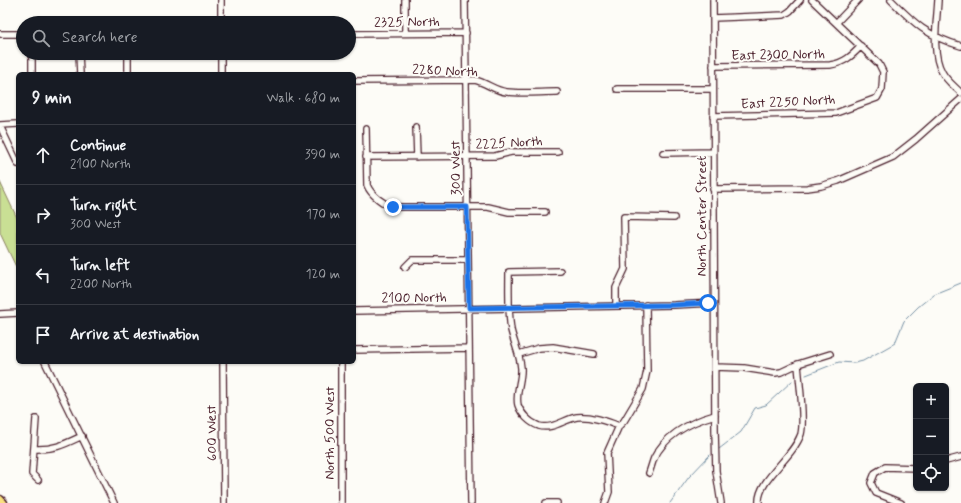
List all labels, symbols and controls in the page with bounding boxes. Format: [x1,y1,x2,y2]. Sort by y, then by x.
street label: 2325 North [374,13,440,31]
search box [16,16,356,60]
icon: search [30,27,52,49]
text: Search here [62,28,138,48]
street label: East 2300 North [731,45,825,65]
street label: 2280 North [412,61,478,81]
text: 9 min [32,87,72,109]
text: Walk · 680 m [266,90,340,107]
street label: East 2250 North [740,91,836,113]
street label: 2225 North [475,132,543,154]
text: Continue [70,136,126,156]
street label: 300 West [447,140,465,196]
icon: ahead [32,144,54,166]
text: 390 m [305,146,340,163]
street label: North Center Street [693,155,711,277]
text: 2100 North [70,156,131,173]
text: Turn right [70,196,137,216]
route end [384,198,402,216]
icon: right [32,204,54,226]
text: 170 m [306,206,340,223]
text: 300 West [70,216,121,233]
text: Turn left [70,256,130,276]
icon: left [32,264,54,286]
text: 120 m [306,266,340,283]
text: 2200 North [70,276,132,293]
street label: 2100 North [381,288,447,308]
route start [699,294,717,312]
icon: arrive [32,324,54,346]
text: Arrive at destination [70,325,199,345]
map controls [913,383,949,491]
button: + [913,383,949,419]
street label: North 500 West [321,386,339,480]
street label: 600 West [203,404,221,461]
button: − [913,419,949,455]
button: locate [913,455,949,491]

